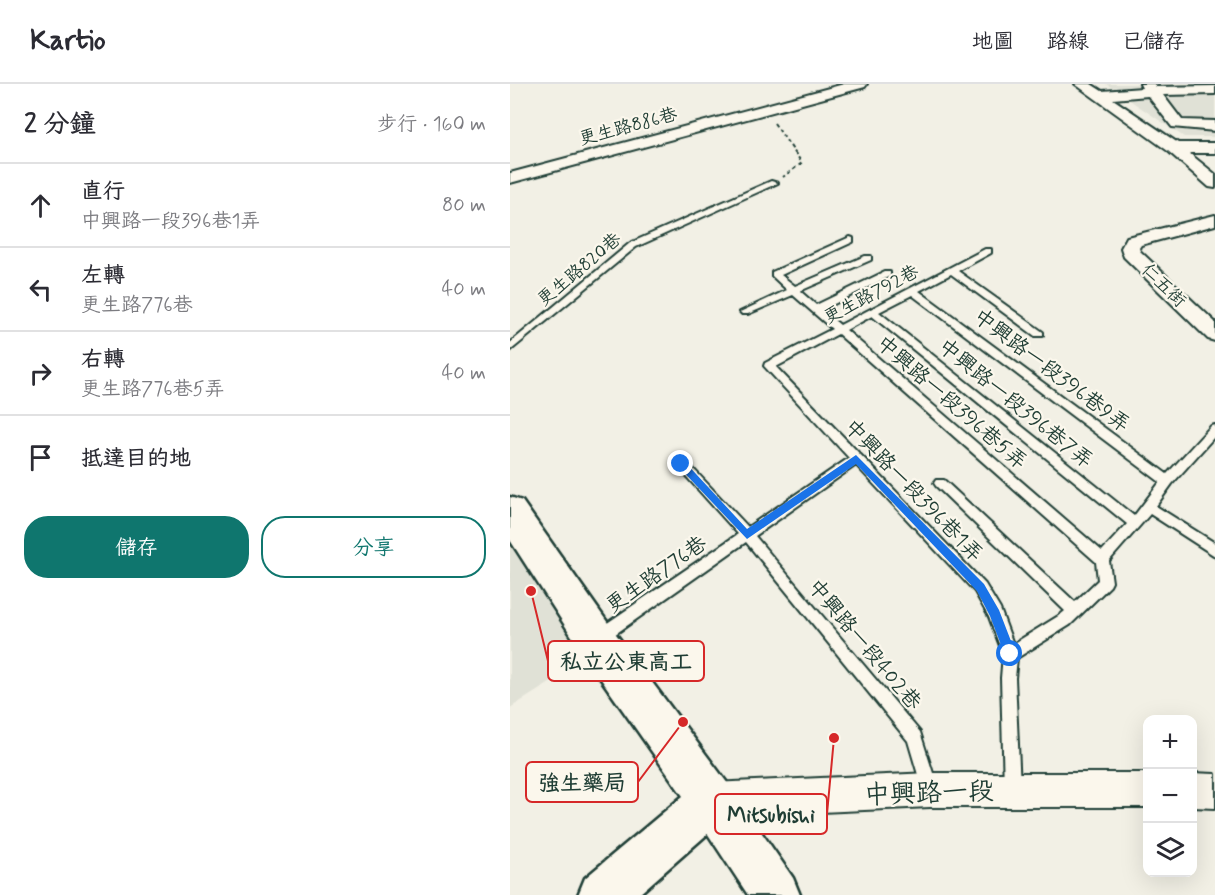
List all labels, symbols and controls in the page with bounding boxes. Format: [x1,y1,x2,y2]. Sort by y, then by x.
text: Kartio [30,23,106,60]
text: 地圖 [972,28,1014,56]
text: 路線 [1047,28,1089,56]
text: 已儲存 [1122,28,1185,56]
street label: 更生路886巷 [577,102,680,152]
text: 2 分鐘 [24,108,96,142]
text: 步行 · 160 m [377,111,486,138]
text: 直行 [81,178,125,206]
icon: ahead [24,189,57,222]
text: 80 m [442,192,486,219]
text: 中興路一段396巷1弄 [81,208,260,235]
street label: 更生路820巷 [533,228,627,312]
street label: 仁五街 [1136,258,1191,313]
street label: 更生路792巷 [820,260,923,330]
text: 左轉 [81,262,125,290]
icon: left [24,273,57,306]
text: 40 m [442,276,486,303]
text: 更生路776巷 [81,292,193,319]
street label: 中興路一段396巷9弄 [967,303,1135,439]
street label: 中興路一段396巷5弄 [870,329,1033,476]
street label: 中興路一段396巷7弄 [932,333,1099,475]
text: 右轉 [81,346,125,374]
icon: right [24,357,57,390]
text: 40 m [442,360,486,387]
text: 更生路776巷5弄 [81,376,225,403]
street label: 中興路一段396巷1弄 [838,413,989,568]
icon: arrive [24,441,57,474]
text: 抵達目的地 [81,445,191,473]
route end [667,450,693,476]
button: 儲存 [24,516,249,578]
button: 分享 [261,516,486,578]
street label: 更生路776巷 [601,530,713,620]
street label: 中興路一段402巷 [801,573,927,716]
route start [996,640,1022,666]
callout: 私立公東高工 [548,641,704,681]
text: 私立公東高工 [560,649,692,677]
map controls [1143,715,1197,877]
button: + [1143,715,1197,769]
callout: 強生藥局 [526,762,638,802]
button: − [1143,769,1197,823]
text: 強生藥局 [538,770,626,798]
street label: 中興路一段 [864,775,995,813]
callout: Mitsubishi [715,794,827,834]
text: Mitsubishi [727,802,815,830]
button: layers [1143,823,1197,877]

